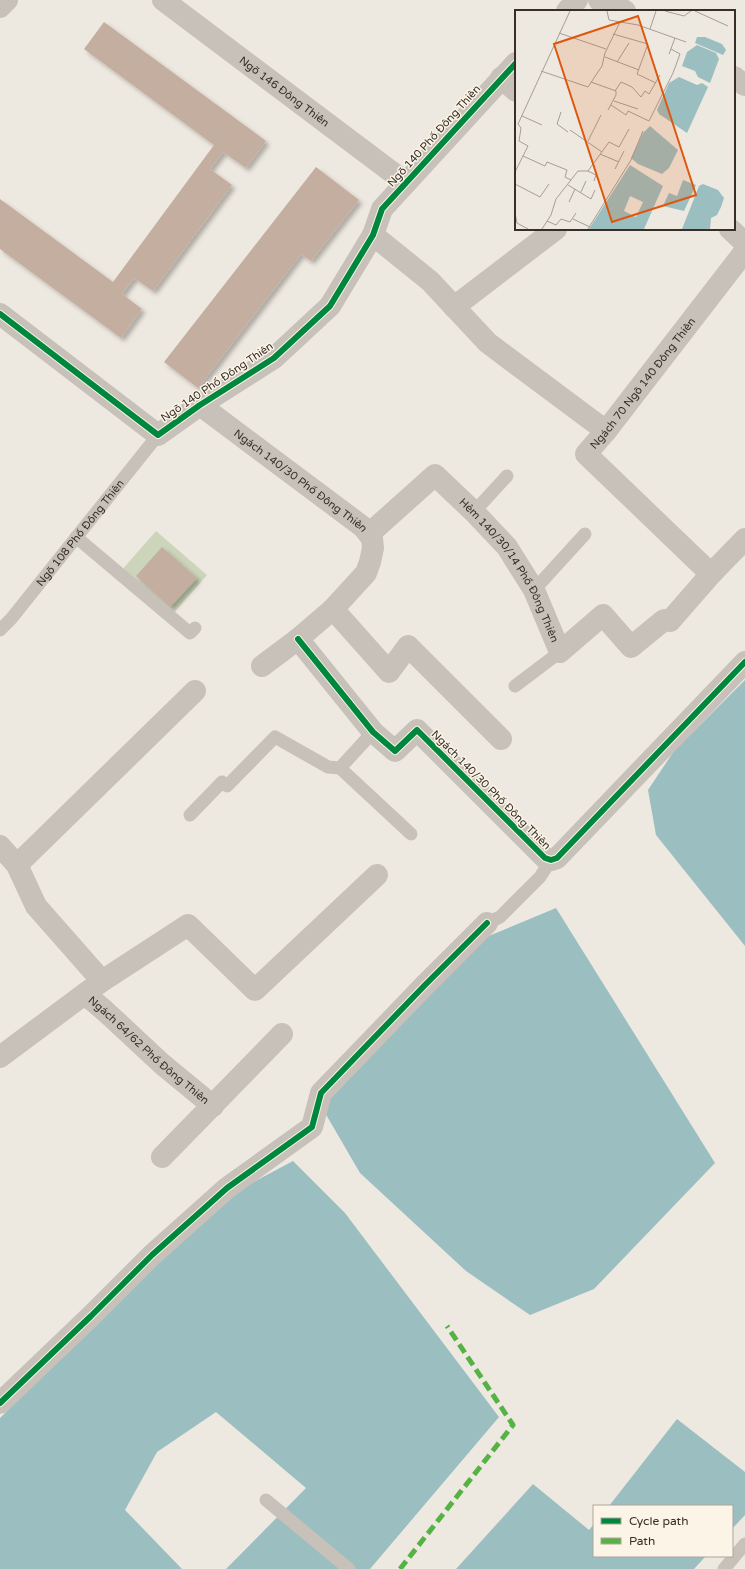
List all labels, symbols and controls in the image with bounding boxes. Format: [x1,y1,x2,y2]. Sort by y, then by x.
inset map [515,10,735,230]
street label: Ngõ 146 Đông Thiên [237,53,332,129]
street label: Ngõ 140 Phố Đông Thiên [385,82,483,190]
street label: Ngách 70 Ngõ 140 Đông Thiên [587,315,698,451]
street label: Ngõ 140 Phố Đông Thiên [158,340,276,424]
street label: Ngách 140/30 Phố Đông Thiên [231,426,371,534]
street label: Ngõ 108 Phố Đông Thiên [33,477,126,589]
street label: Hẻm 140/30/14 Phố Đông Thiên [457,495,562,644]
street label: Ngách 140/30 Phố Đông Thiên [429,728,553,852]
street label: Ngách 64/62 Phố Đông Thiên [86,993,212,1107]
legend [593,1505,733,1557]
text: Cycle path [629,1514,688,1528]
text: Path [629,1534,655,1548]

